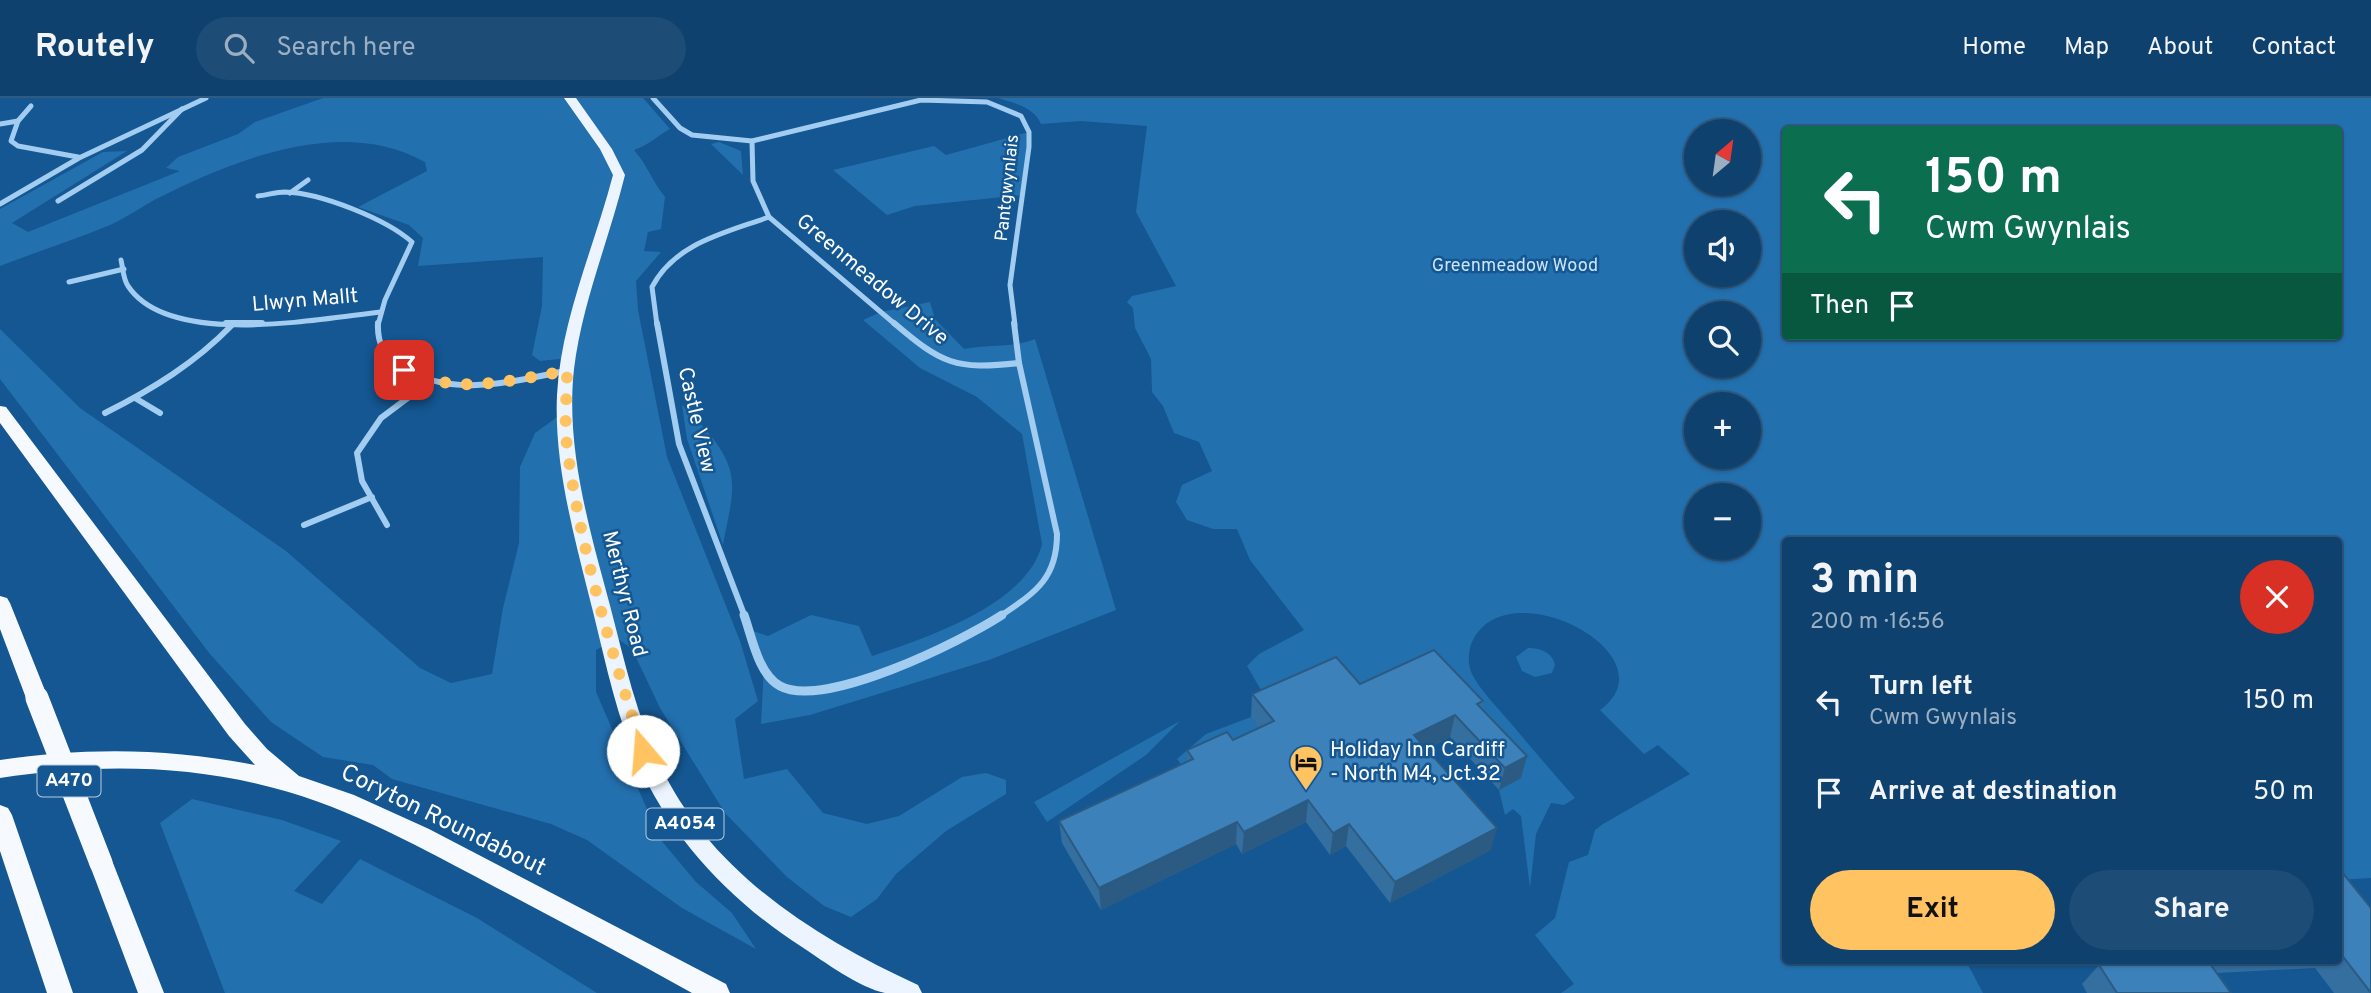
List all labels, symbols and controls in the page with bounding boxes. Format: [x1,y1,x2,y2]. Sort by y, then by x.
search box [196,17,686,80]
text: Routely [35,27,154,69]
icon: search [220,29,258,67]
text: Search here [276,32,415,65]
text: Home [1962,33,2026,63]
text: Map [2064,33,2109,63]
text: About [2147,33,2213,63]
text: Contact [2251,33,2336,63]
north arrow [1684,119,1760,196]
map controls [1684,119,1761,560]
street label: Pantgwynlais [991,133,1025,243]
text: 150 m [1925,149,2062,211]
icon: left [1810,154,1901,245]
street label: Greenmeadow Drive [790,208,954,352]
button: sound [1684,210,1761,287]
text: Cwm Gwynlais [1925,210,2131,250]
park label: Greenmeadow Wood [1432,255,1598,278]
street label: Llwyn Mallt [251,283,359,319]
icon: arrive [1883,287,1921,325]
text: Then [1810,290,1869,323]
button: search [1684,301,1761,378]
pin [374,340,434,400]
icon: arrive [385,351,423,389]
street label: Castle View [671,364,721,476]
button: + [1684,392,1761,469]
button: − [1684,483,1761,560]
street label: Merthyr Road [595,528,653,660]
text: 3 min [1810,555,1919,608]
button: close [2240,560,2314,634]
text: 200 m · 16:56 [1810,608,1945,637]
text: Turn left [1869,671,1973,704]
icon: left [1810,683,1848,721]
text: 150 m [2243,685,2314,718]
text: Cwm Gwynlais [1869,704,2017,733]
position arrow [606,714,680,788]
place label: Holiday Inn Cardiff - North M4, Jct.32 [1330,737,1505,788]
hotel icon: Holiday Inn Cardiff - North M4, Jct.32 [1287,743,1325,792]
street label: Coryton Roundabout [335,758,551,884]
road number: A470 [38,766,100,796]
icon: arrive [1810,774,1848,812]
text: Arrive at destination [1869,776,2117,809]
text: 50 m [2253,776,2314,809]
road number: A4054 [646,808,724,839]
button: Exit [1810,870,2055,950]
button: Share [2069,870,2314,950]

